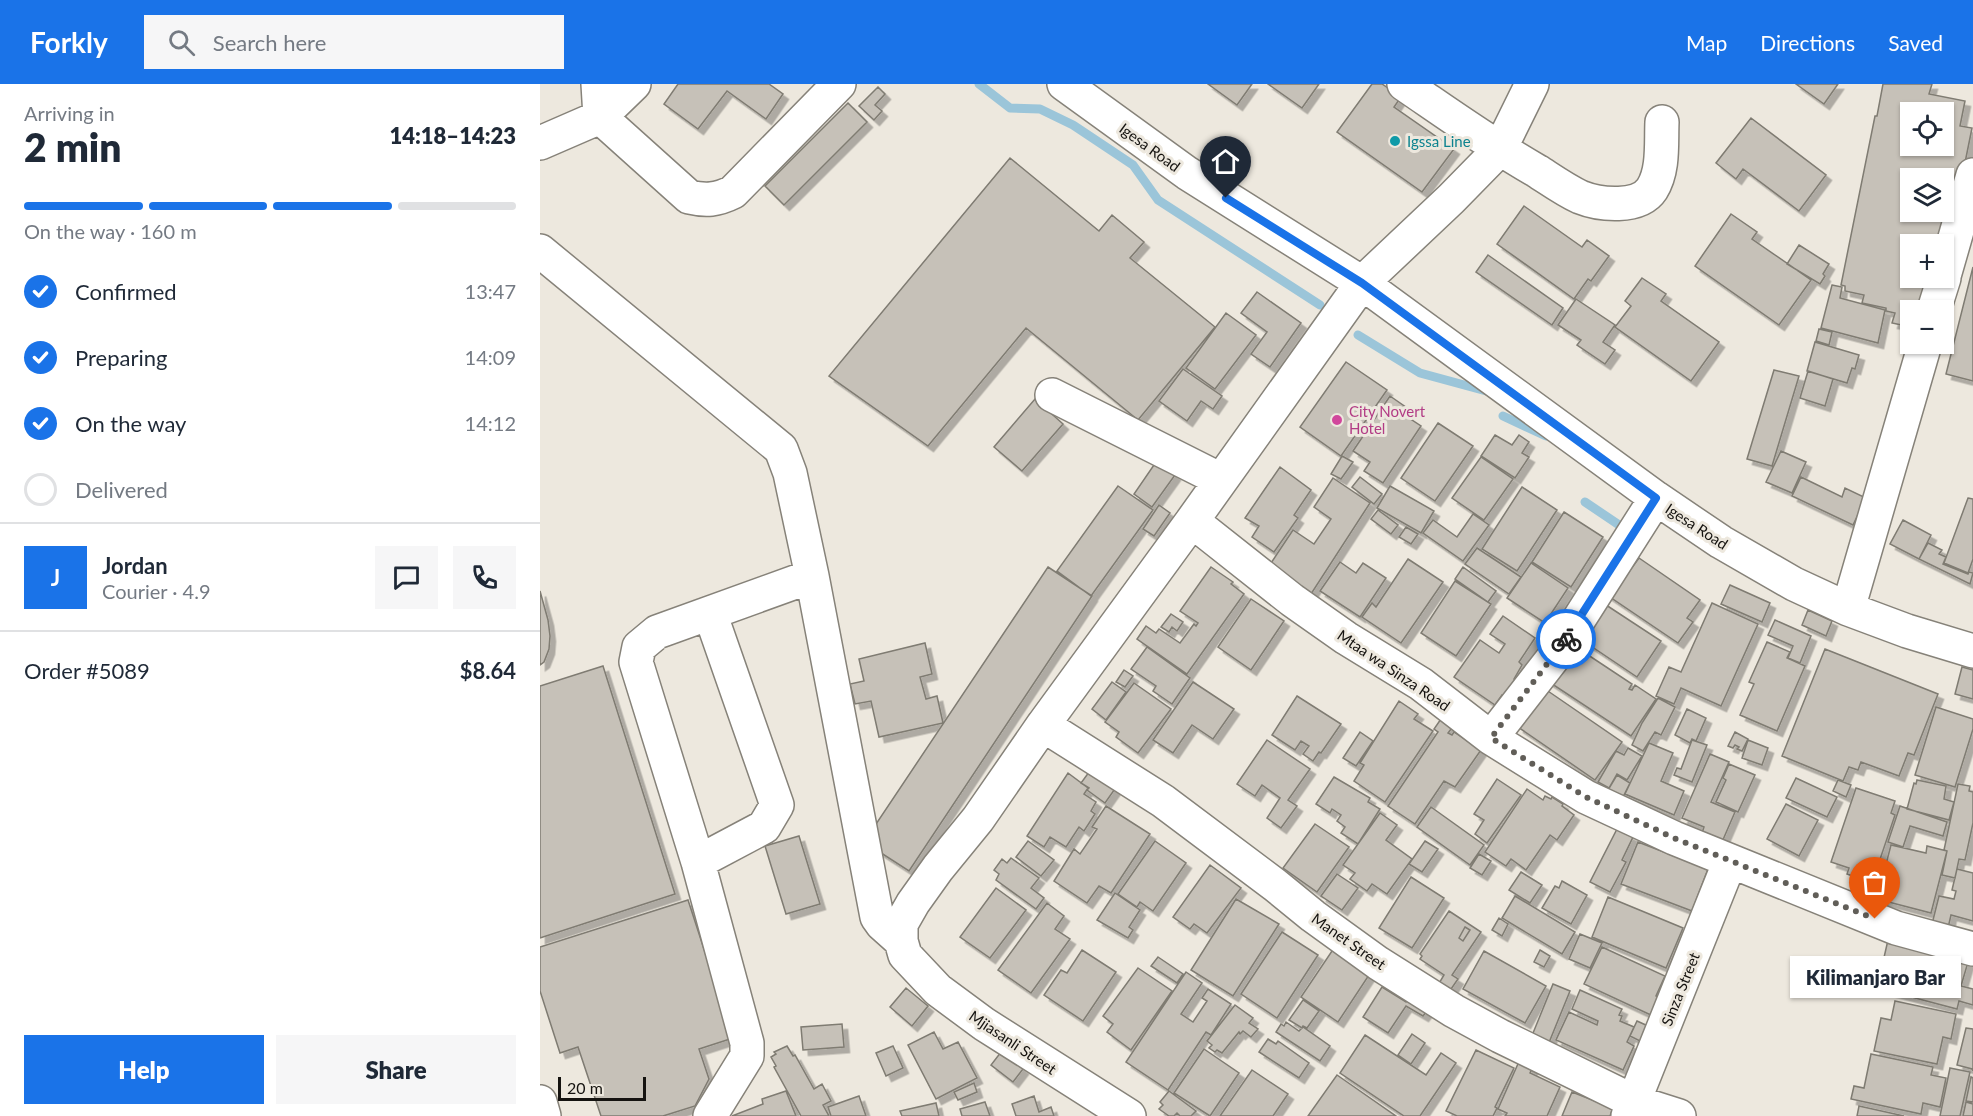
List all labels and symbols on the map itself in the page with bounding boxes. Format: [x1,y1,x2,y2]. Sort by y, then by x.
street label: Igesa Road [1116,119,1184,175]
place label: Igssa Line [1407,132,1471,150]
marker: Igssa Line [1388,134,1402,148]
pin [1200,136,1251,198]
place label: City Novert Hotel [1349,402,1426,437]
marker: City Novert Hotel [1330,413,1344,427]
street label: Igesa Road [1662,499,1732,553]
courier [1536,609,1596,669]
street label: Mtaa wa Sinza Road [1334,626,1454,714]
pin [1849,857,1900,919]
street label: Manet Street [1309,909,1390,973]
street label: Sinza Street [1657,949,1703,1028]
callout: Kilimanjaro Bar [1790,955,1960,997]
street label: Mjiasanli Street [966,1006,1061,1078]
scale bar [558,1074,646,1102]

